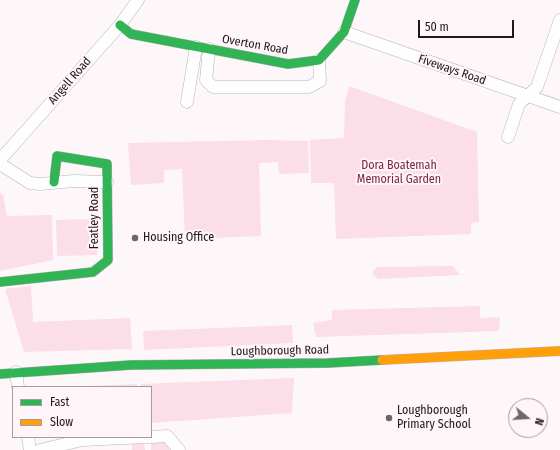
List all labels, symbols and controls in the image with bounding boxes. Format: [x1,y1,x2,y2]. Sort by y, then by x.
scale bar [420,12,516,38]
text: 50 m [425,20,449,34]
street label: Overton Road [221,32,289,58]
street label: Fiveways Road [416,52,488,88]
street label: Angell Road [46,54,94,108]
park label: Dora Boatemah Memorial Garden [357,159,441,187]
street label: Featley Road [88,187,102,249]
place label: Housing Office [143,231,214,245]
marker: Housing Office [130,233,140,243]
street label: Loughborough Road [231,343,329,359]
legend [12,386,152,438]
text: Fast [50,395,69,409]
north arrow [508,398,548,438]
place label: Loughborough Primary School [397,404,471,432]
marker: Loughborough Primary School [384,413,394,423]
text: Slow [50,415,73,429]
text: N [532,416,546,427]

